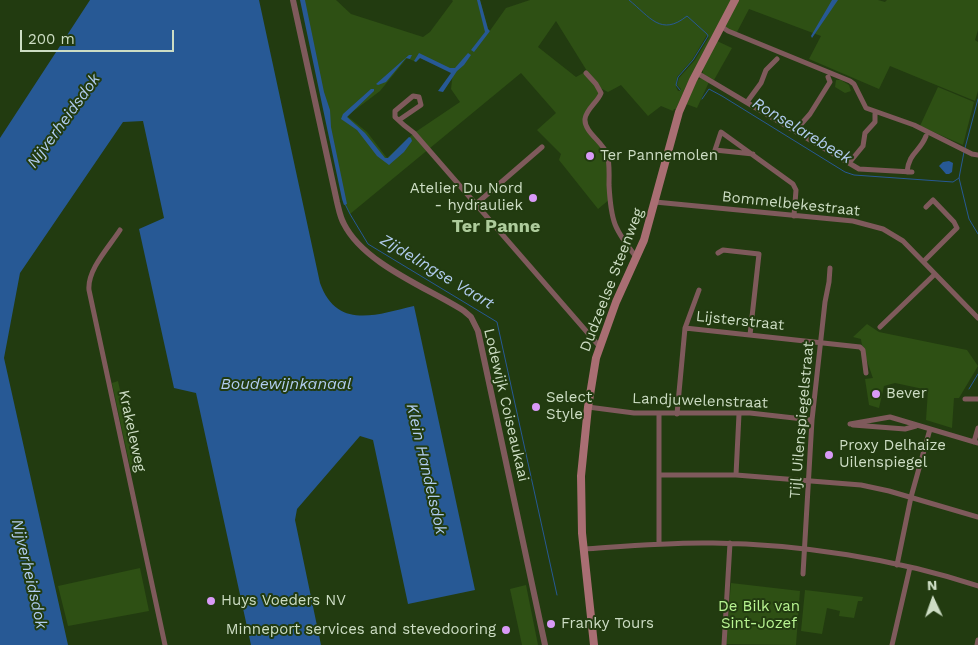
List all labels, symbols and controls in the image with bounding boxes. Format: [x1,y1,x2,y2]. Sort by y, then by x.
scale bar [22,20,176,52]
text: 200 m [28,30,75,48]
water label: Nijverheidsdok [23,70,105,172]
water label: Ronselarebeek [749,94,855,168]
place label: Ter Pannemolen [600,147,718,165]
marker: Ter Pannemolen [584,150,596,162]
place label: Atelier Du Nord - hydrauliek [410,180,523,215]
street label: Bommelbekestraat [721,188,861,220]
marker: Atelier Du Nord - hydrauliek [527,192,539,204]
street label: Dudzeelse Steenweg [576,206,648,354]
district label: Ter Panne [452,216,540,238]
water label: Zijdelingse Vaart [377,231,497,313]
street label: Lijsterstraat [695,307,785,335]
street label: Lodewijk Coiseaukaai [480,327,532,483]
street label: Tijl Uilenspiegelstraat [786,341,818,499]
water label: Boudewijnkanaal [221,374,351,394]
place label: Bever [886,385,927,403]
street label: Krakeleweg [115,388,149,474]
marker: Bever [870,388,882,400]
place label: Select Style [546,389,592,424]
street label: Landjuwelenstraat [632,390,768,412]
marker: Select Style [530,401,542,413]
water label: Klein Handelsdok [402,402,450,536]
place label: Proxy Delhaize Uilenspiegel [839,437,946,472]
marker: Proxy Delhaize Uilenspiegel [823,449,835,461]
water label: Nijverheidsdok [7,517,51,631]
north arrow [908,575,958,625]
text: N [927,577,938,593]
place label: Huys Voeders NV [221,592,346,610]
marker: Huys Voeders NV [205,595,217,607]
park label: De Bilk van Sint-Jozef [718,598,800,633]
place label: Franky Tours [561,615,654,633]
marker: Franky Tours [545,618,557,630]
place label: Minneport services and stevedooring [226,621,496,639]
marker: Minneport services and stevedooring [500,624,512,636]

